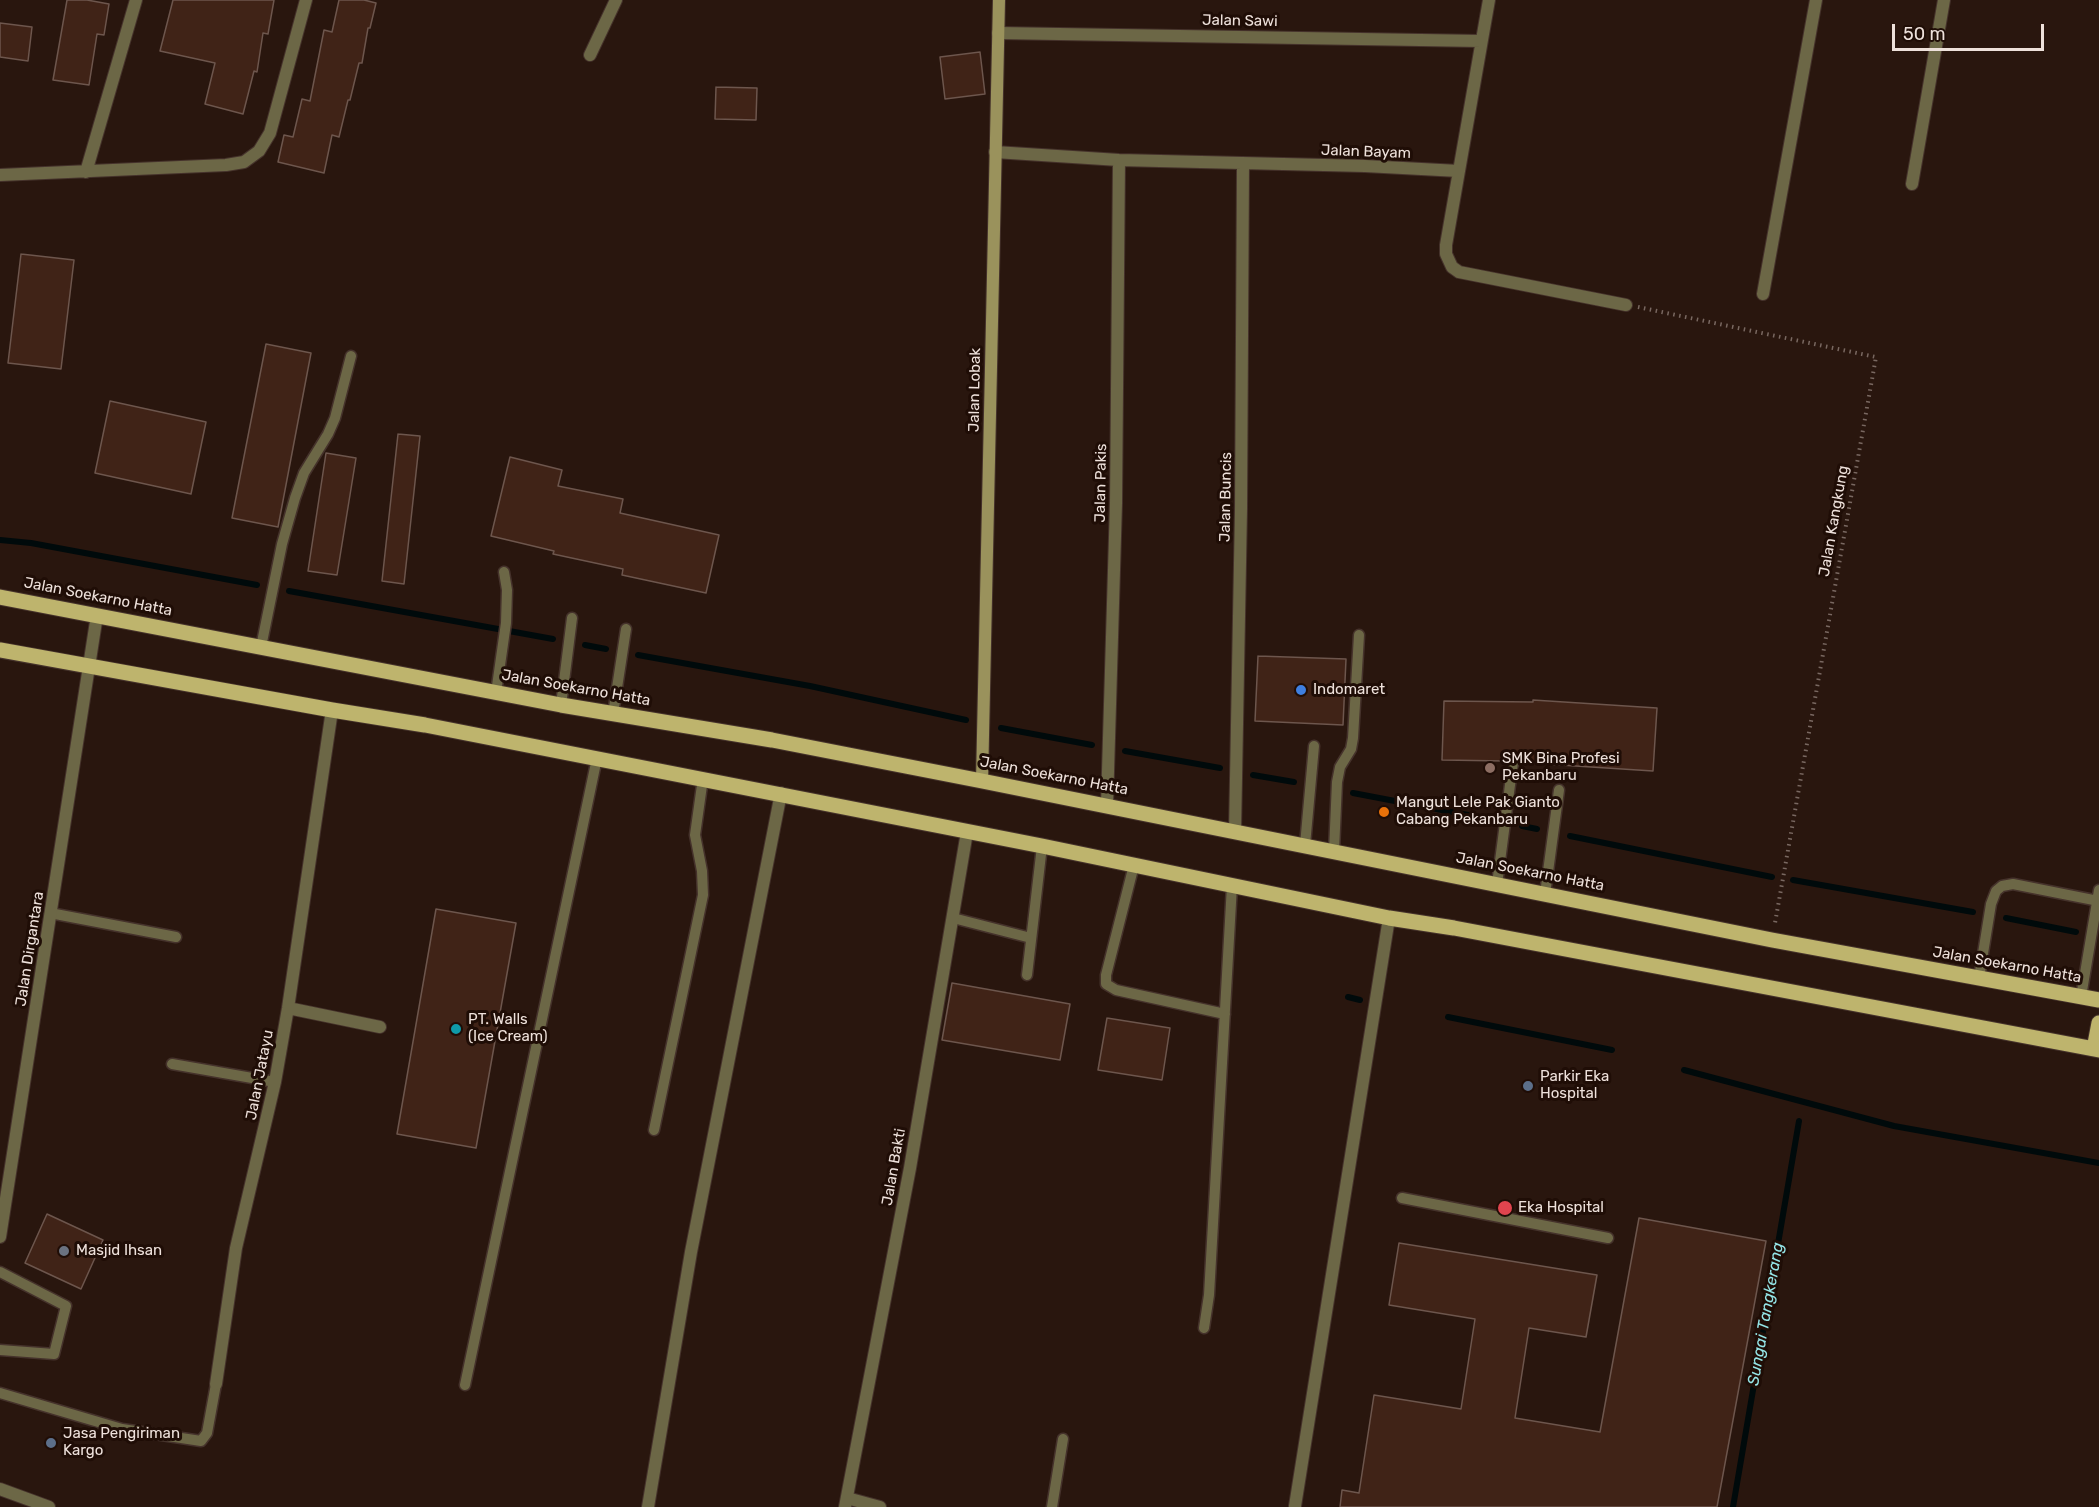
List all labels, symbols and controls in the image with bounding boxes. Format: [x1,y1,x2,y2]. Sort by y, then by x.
street label: Jalan Sawi [1202,11,1278,31]
scale bar [1895,12,2046,50]
text: 50 m [1903,23,1946,45]
street label: Jalan Bayam [1321,141,1411,163]
street label: Jalan Lobak [965,348,985,432]
street label: Jalan Pakis [1091,443,1111,523]
street label: Jalan Buncis [1216,452,1236,542]
street label: Jalan Kangkung [1815,464,1853,578]
street label: Jalan Soekarno Hatta [22,574,174,620]
street label: Jalan Soekarno Hatta [500,666,652,710]
place label: Indomaret [1313,681,1385,699]
marker: Indomaret [1294,683,1308,697]
place label: SMK Bina Profesi Pekanbaru [1502,750,1620,785]
street label: Jalan Soekarno Hatta [978,753,1130,799]
marker: SMK Bina Profesi Pekanbaru [1483,761,1497,775]
place label: Mangut Lele Pak Gianto Cabang Pekanbaru [1396,794,1560,829]
marker: Mangut Lele Pak Gianto Cabang Pekanbaru [1377,805,1391,819]
street label: Jalan Soekarno Hatta [1454,849,1606,895]
street label: Jalan Dirgantara [12,890,48,1008]
street label: Jalan Soekarno Hatta [1931,943,2083,987]
place label: PT. Walls (Ice Cream) [468,1011,548,1046]
marker: PT. Walls (Ice Cream) [449,1022,463,1036]
street label: Jalan Jatayu [242,1028,278,1122]
place label: Parkir Eka Hospital [1540,1068,1609,1103]
marker: Parkir Eka Hospital [1521,1079,1535,1093]
street label: Jalan Bakti [878,1127,910,1207]
marker: Eka Hospital [1496,1199,1514,1217]
place label: Eka Hospital [1518,1199,1604,1217]
water label: Sungai Tangkerang [1744,1241,1788,1387]
place label: Masjid Ihsan [76,1242,162,1260]
marker: Masjid Ihsan [57,1244,71,1258]
place label: Jasa Pengiriman Kargo [63,1425,180,1460]
marker: Jasa Pengiriman Kargo [44,1436,58,1450]

